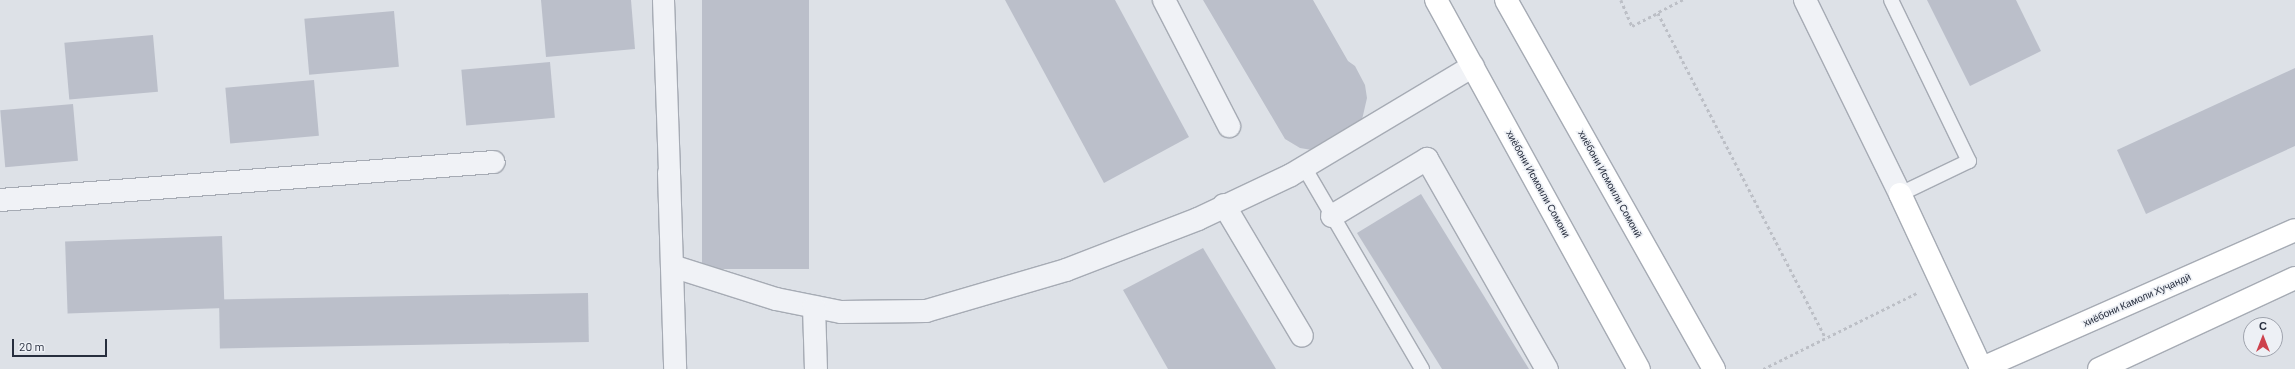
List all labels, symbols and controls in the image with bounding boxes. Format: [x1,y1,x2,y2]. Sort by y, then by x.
street label: хиёбони Исмоили Сомони [1504,128,1572,240]
street label: хиёбони Исмоили Сомонӣ [1576,128,1644,240]
street label: хиёбони Камоли Хуҷандӣ [2081,271,2193,329]
north arrow [2243,317,2283,357]
text: С [2259,319,2267,332]
scale bar [14,331,109,357]
text: 20 m [19,339,45,353]

